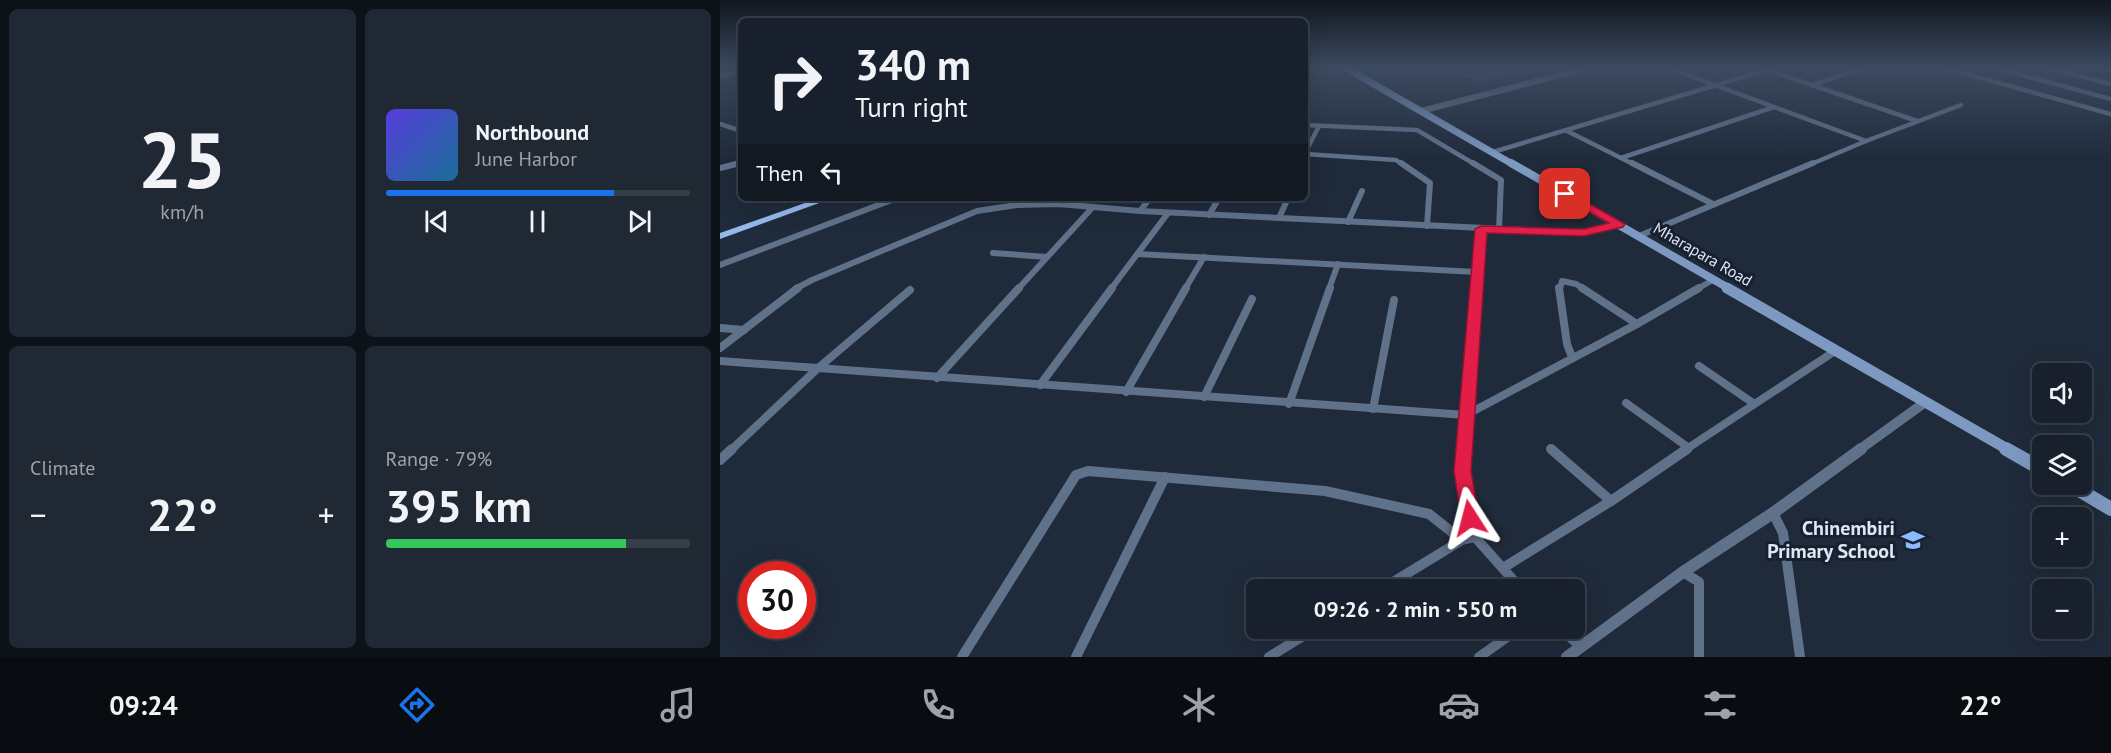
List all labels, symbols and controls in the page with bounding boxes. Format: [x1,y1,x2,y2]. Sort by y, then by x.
text: 340 m [855,37,971,92]
icon: right [756,42,834,120]
text: Turn right [855,90,968,124]
text: 25 [138,109,226,210]
text: Northbound [476,118,589,146]
text: June Harbor [476,146,577,172]
icon: left [815,156,848,189]
text: Then [756,159,803,187]
pin [1539,168,1590,219]
icon: arrive [1548,177,1581,210]
text: km/h [160,199,204,225]
icon: previous [420,205,453,238]
icon: pause [521,205,554,238]
icon: next [623,205,656,238]
street label: Mharapara Road [1650,218,1756,290]
map controls [2032,363,2092,639]
button: sound [2032,363,2092,423]
button: layers [2032,435,2092,495]
text: Range · 79% [386,446,492,472]
text: Climate [30,455,96,481]
text: 395 km [386,476,532,534]
text: 22° [147,485,218,543]
position arrow [1438,486,1502,550]
text: − [30,493,47,536]
text: + [318,493,334,536]
button: + [2032,507,2092,567]
place label: Chinembiri Primary School [1767,515,1895,564]
school or university icon: Chinembiri Primary School [1900,527,1926,553]
speed limit sign: 30 [738,561,816,639]
button: − [2032,579,2092,639]
text: 09:26 · 2 min · 550 m [1314,595,1517,623]
icon: directions [396,684,438,726]
icon: music [657,684,699,726]
icon: phone [917,684,959,726]
icon: climate [1178,684,1220,726]
icon: car [1438,684,1480,726]
icon: filters [1699,684,1741,726]
text: 09:24 [109,688,178,722]
text: 22° [1959,688,2002,722]

